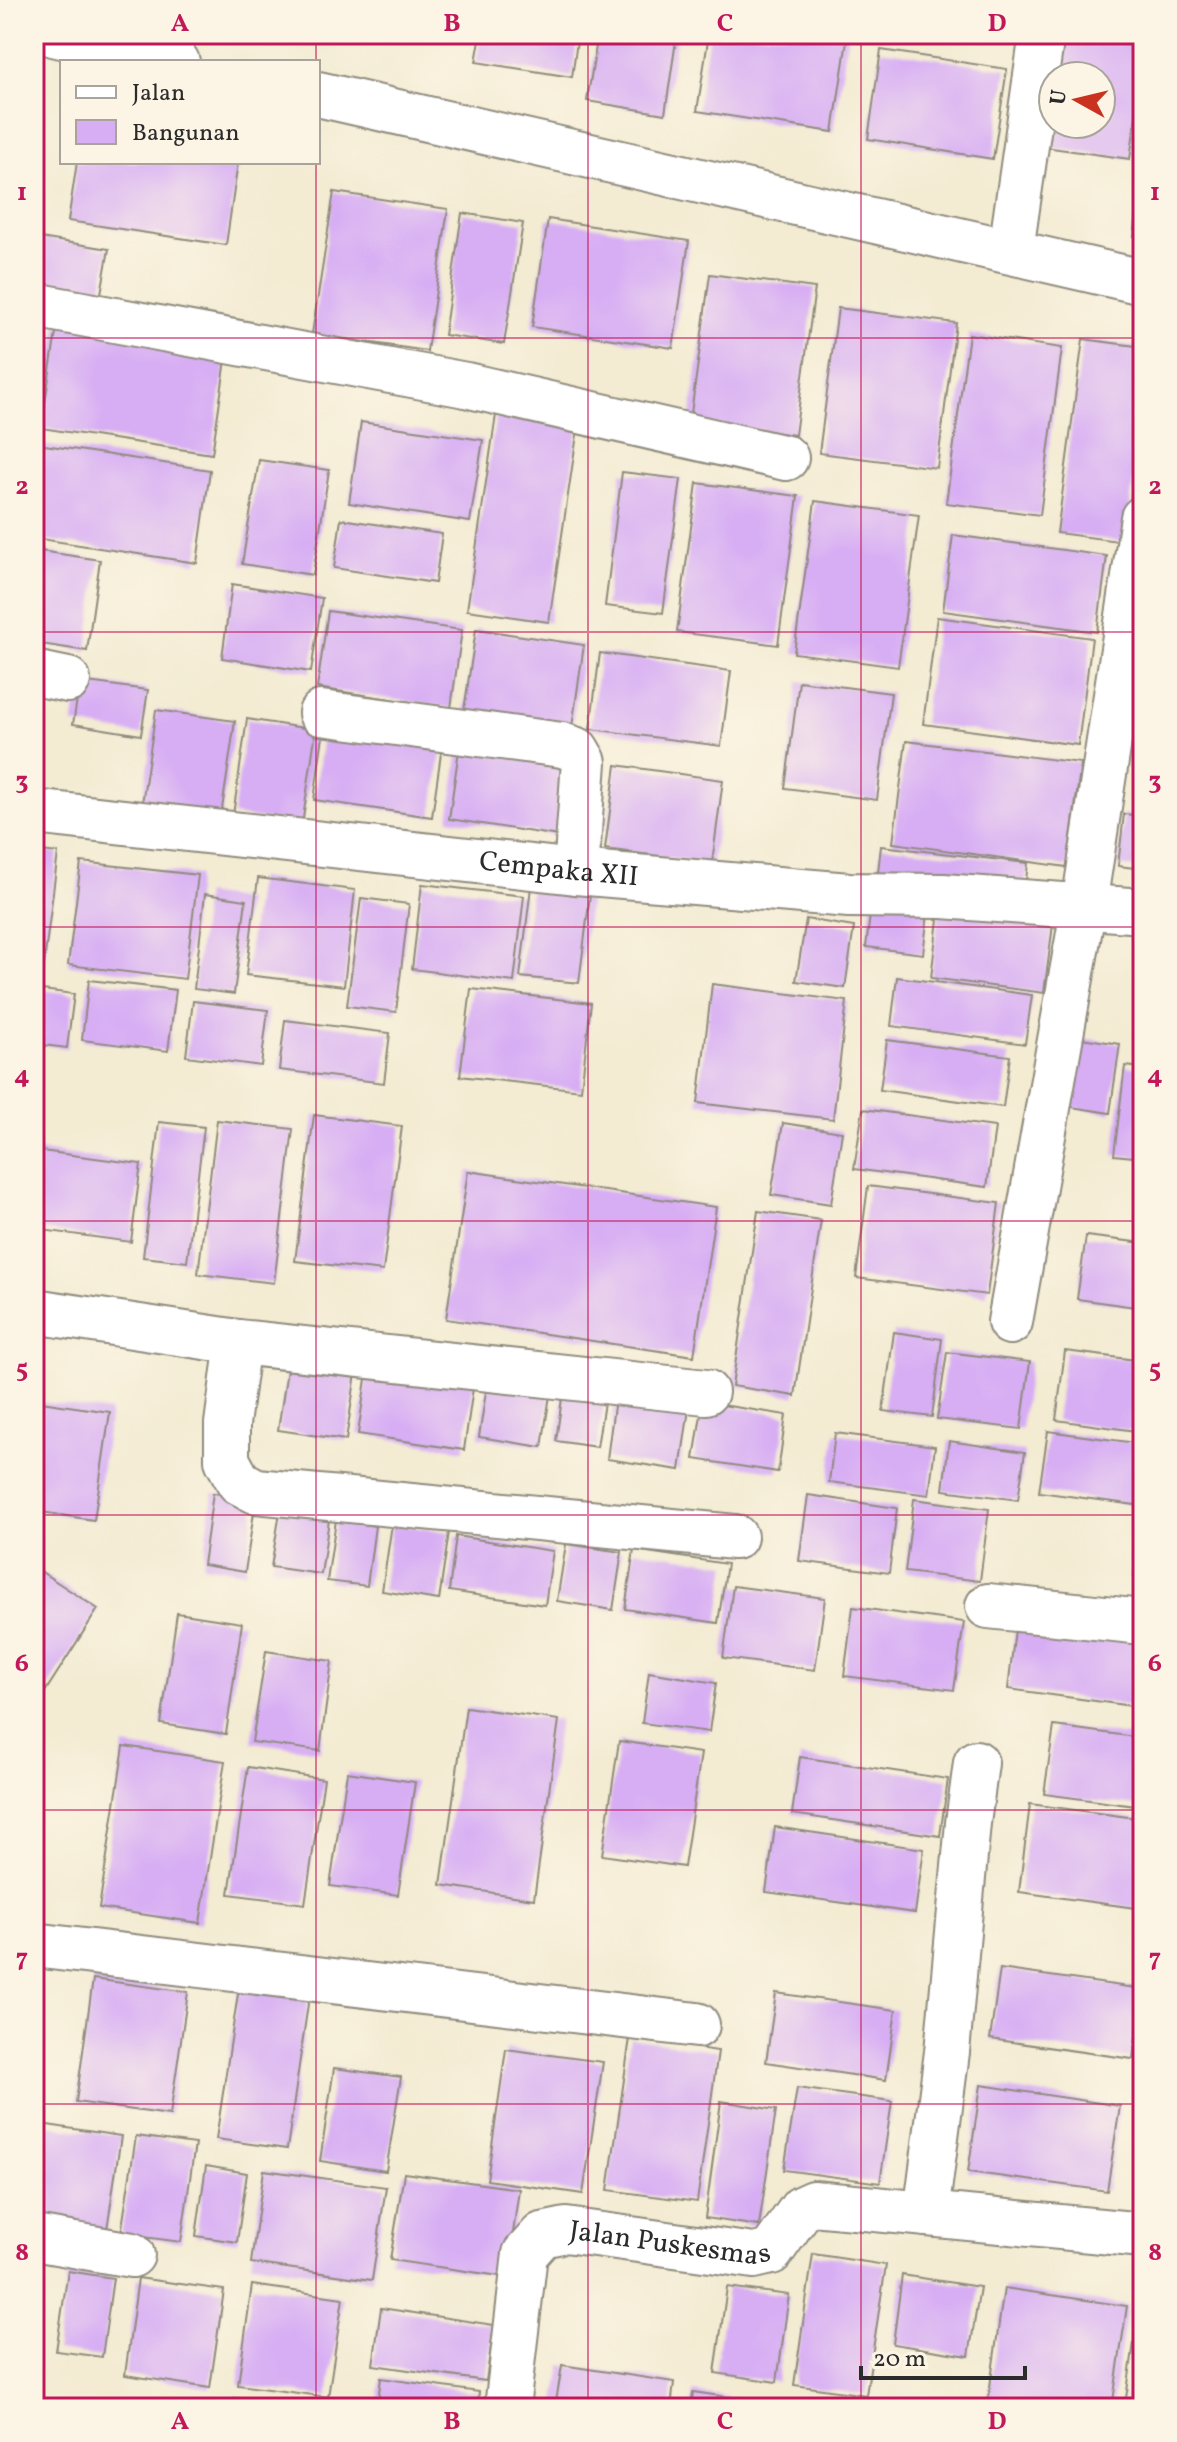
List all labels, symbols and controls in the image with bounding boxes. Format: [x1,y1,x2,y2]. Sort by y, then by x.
text: A [171,6,190,42]
text: B [443,6,461,42]
text: C [717,6,733,42]
text: D [987,6,1007,42]
legend [60,60,320,164]
north arrow [1037,60,1117,140]
text: Jalan [132,77,185,111]
text: U [1043,88,1076,107]
text: Bangunan [132,117,240,151]
text: 1 [17,175,27,211]
text: 1 [1150,175,1160,211]
text: 2 [15,469,29,505]
text: 2 [1148,469,1162,505]
text: 3 [15,764,29,800]
text: 3 [1148,764,1162,800]
street label: Cempaka XII [477,842,640,897]
text: 4 [14,1058,30,1094]
text: 4 [1147,1058,1163,1094]
text: 5 [16,1352,28,1388]
text: 5 [1149,1352,1161,1388]
text: 6 [15,1646,29,1682]
text: 6 [1148,1646,1162,1682]
text: 7 [16,1941,28,1977]
text: 7 [1149,1941,1161,1977]
street label: Jalan Puskesmas [567,2211,775,2276]
text: 8 [15,2235,29,2271]
text: 8 [1148,2235,1162,2271]
scale bar [861,2330,1025,2380]
text: 20 m [873,2343,926,2377]
text: A [171,2404,190,2440]
text: B [443,2404,461,2440]
text: C [717,2404,733,2440]
text: D [987,2404,1007,2440]

